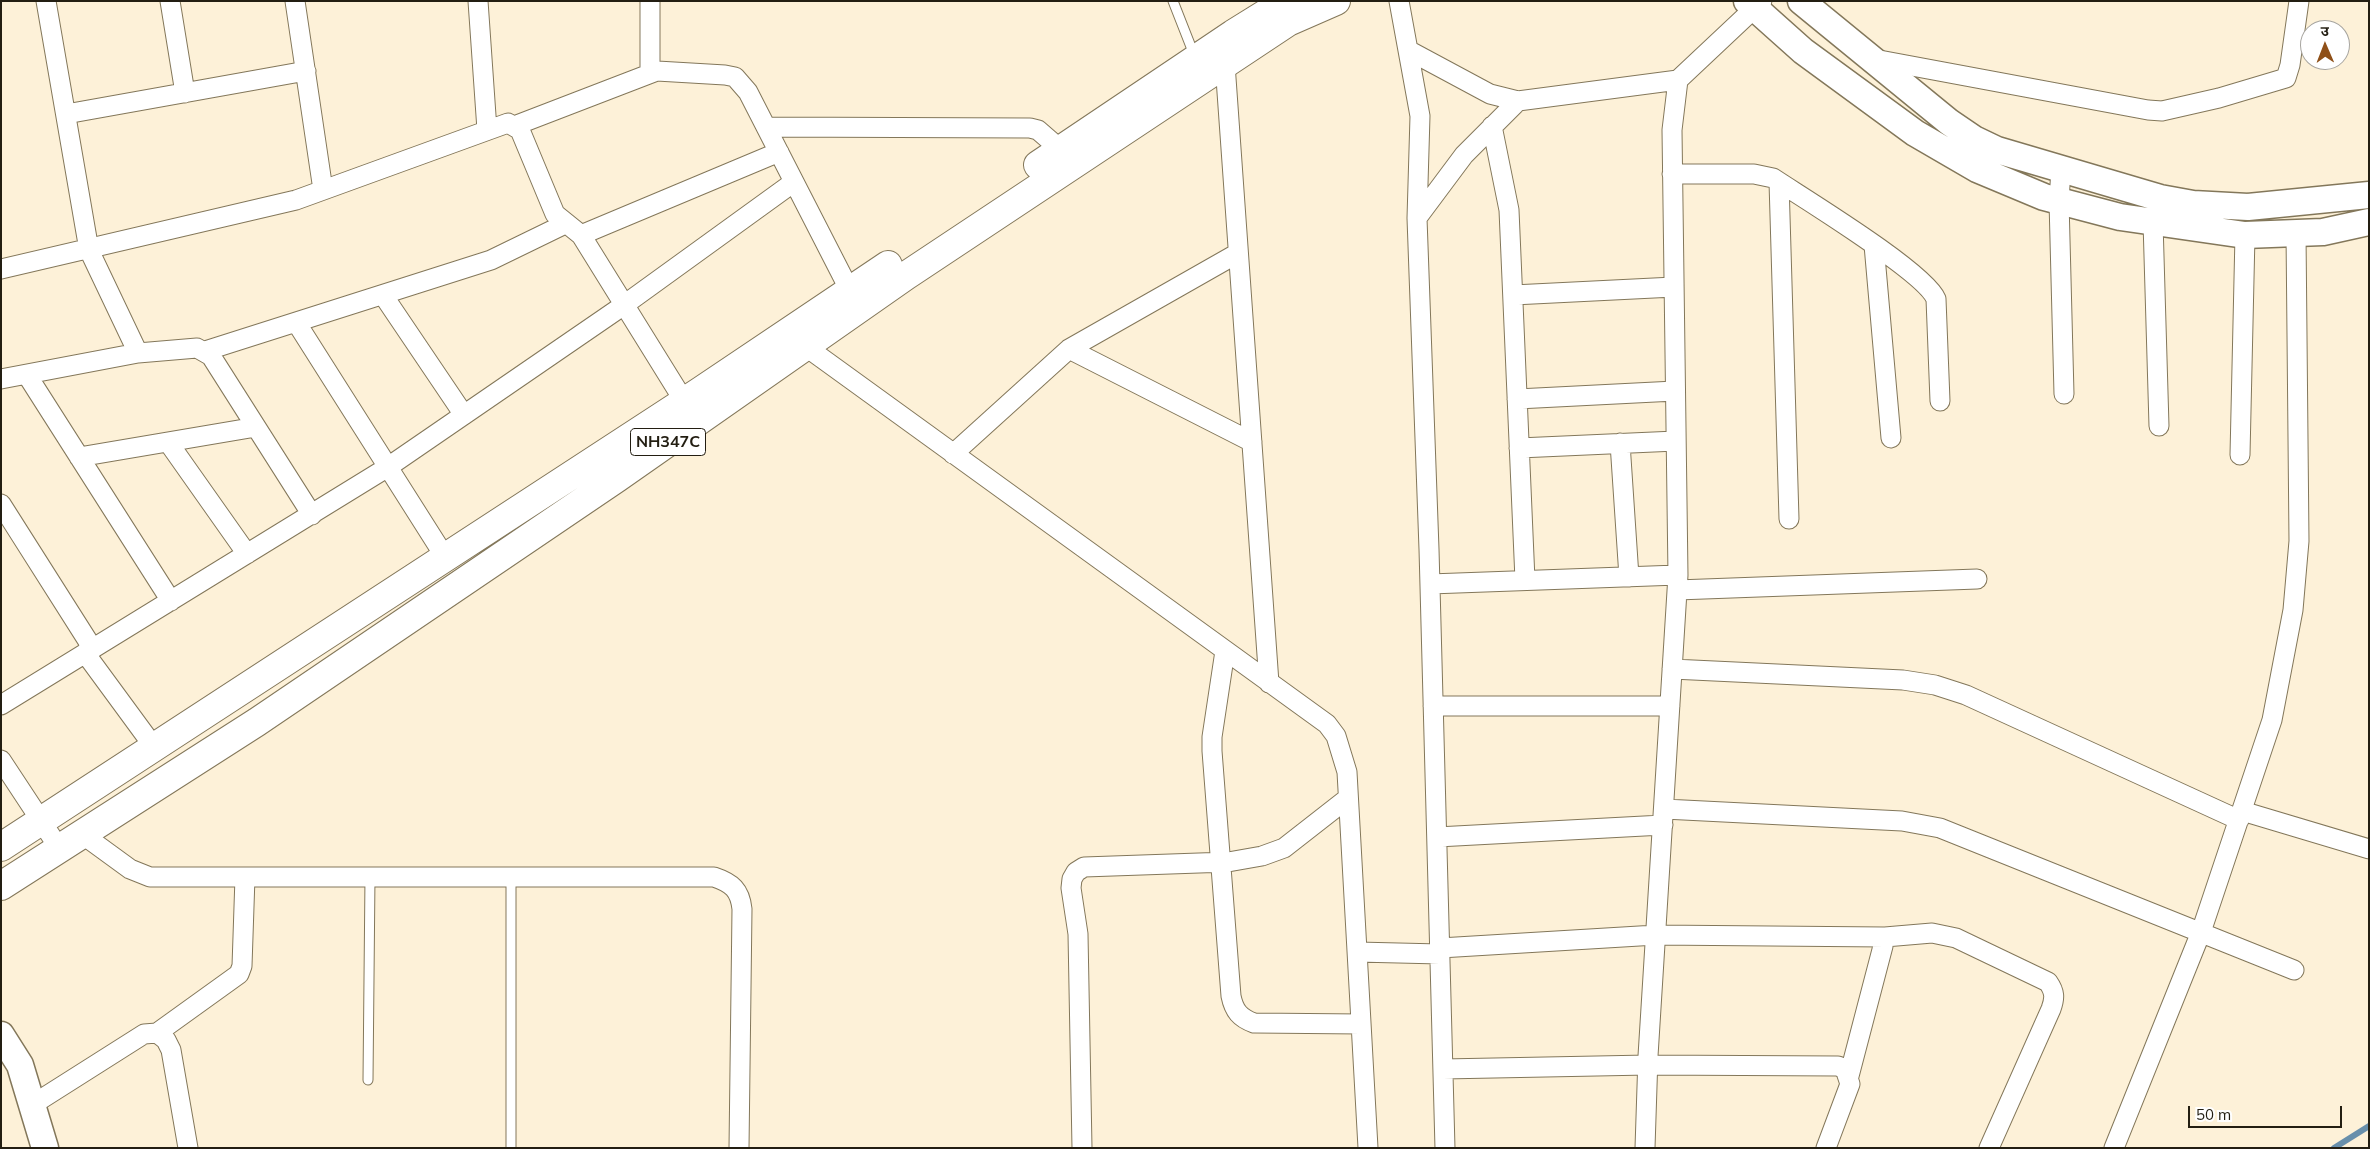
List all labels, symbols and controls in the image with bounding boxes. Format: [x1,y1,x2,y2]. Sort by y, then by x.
north arrow [2300,20,2350,70]
text: उ [2320,22,2329,40]
road number: NH347C [630,428,706,456]
scale bar [2190,1096,2344,1128]
text: 50 m [2196,1105,2231,1124]

